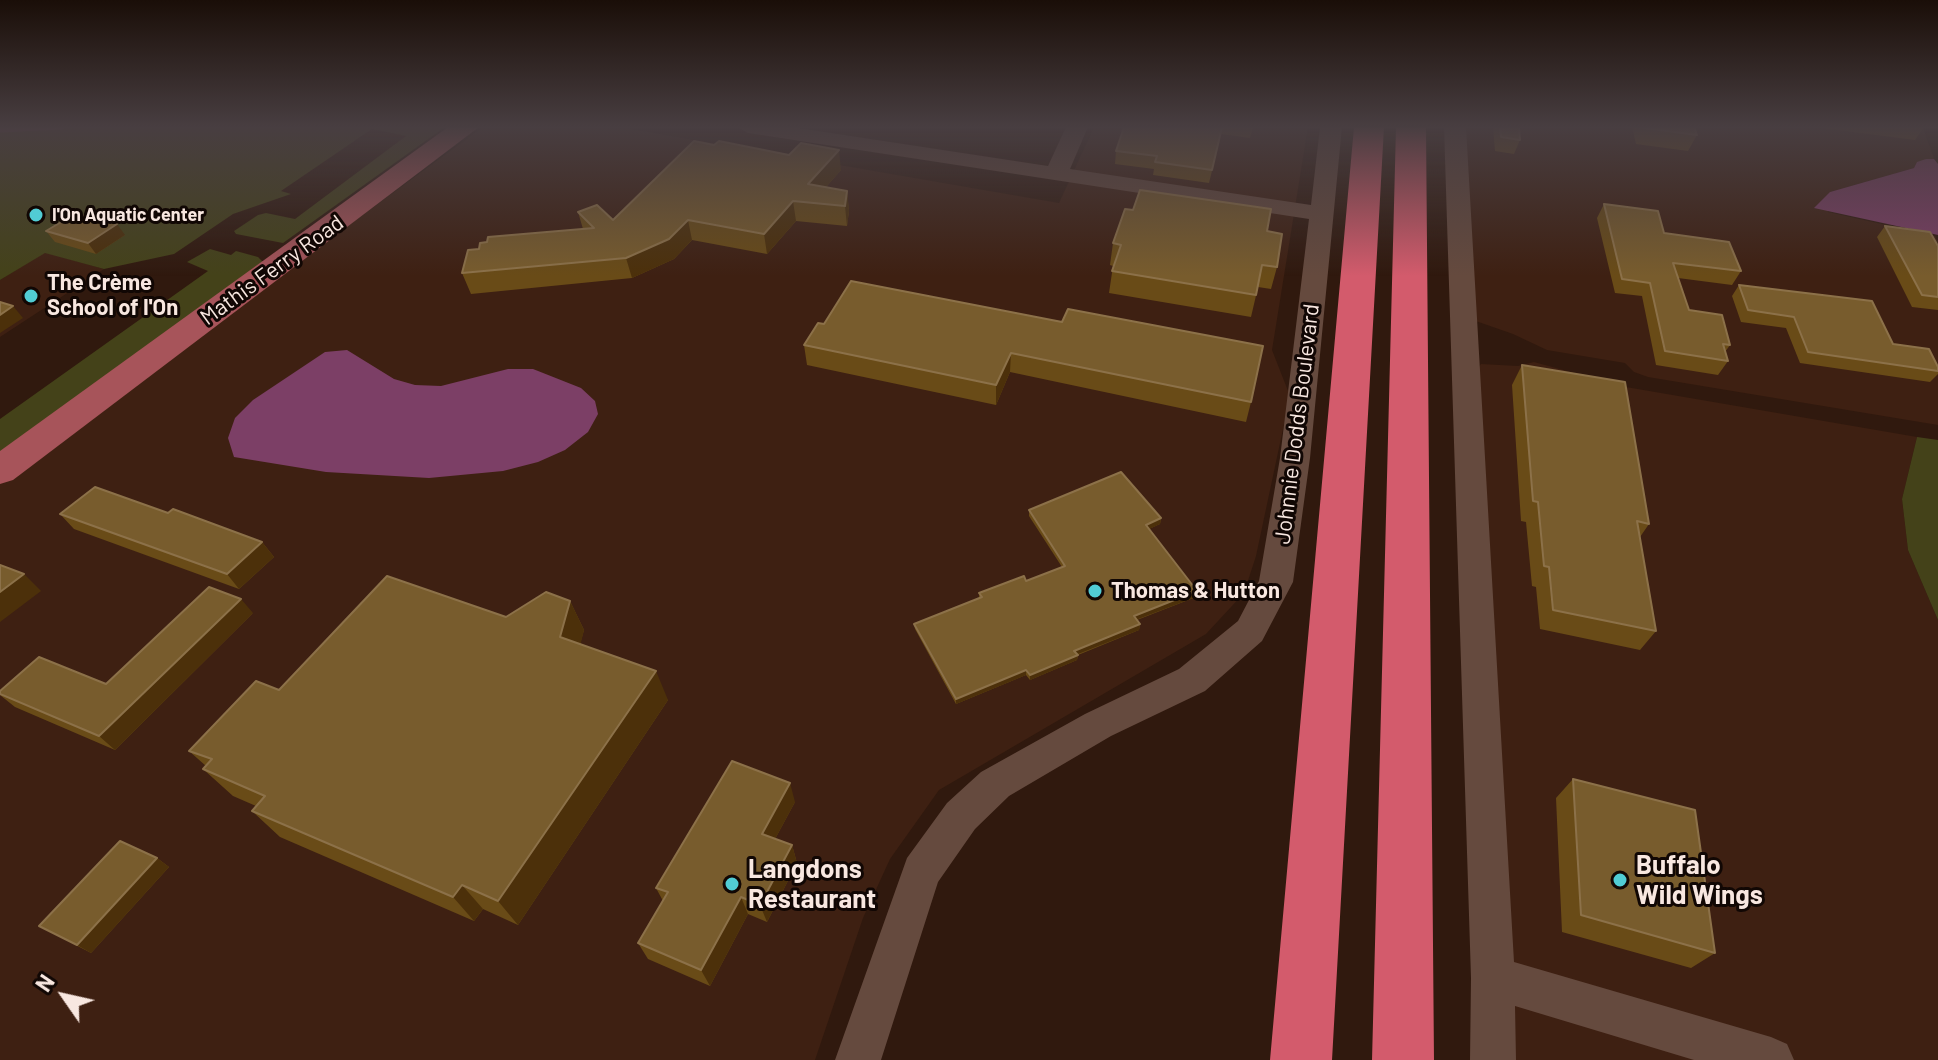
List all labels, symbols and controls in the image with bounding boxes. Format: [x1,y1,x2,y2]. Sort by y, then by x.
place label: I'On Aquatic Center [52,204,204,226]
marker: I'On Aquatic Center [27,206,45,224]
street label: Mathis Ferry Road [195,209,349,331]
place label: The Crème School of I'On [47,270,178,322]
marker: The Crème School of I'On [22,287,40,305]
street label: Johnnie Dodds Boulevard [1269,302,1325,546]
place label: Thomas & Hutton [1111,578,1280,604]
marker: Thomas & Hutton [1086,582,1104,600]
place label: Buffalo Wild Wings [1636,849,1763,910]
place label: Langdons Restaurant [748,853,876,914]
marker: Buffalo Wild Wings [1611,871,1629,889]
marker: Langdons Restaurant [723,875,741,893]
north arrow [24,956,104,1036]
text: N [29,969,59,996]

